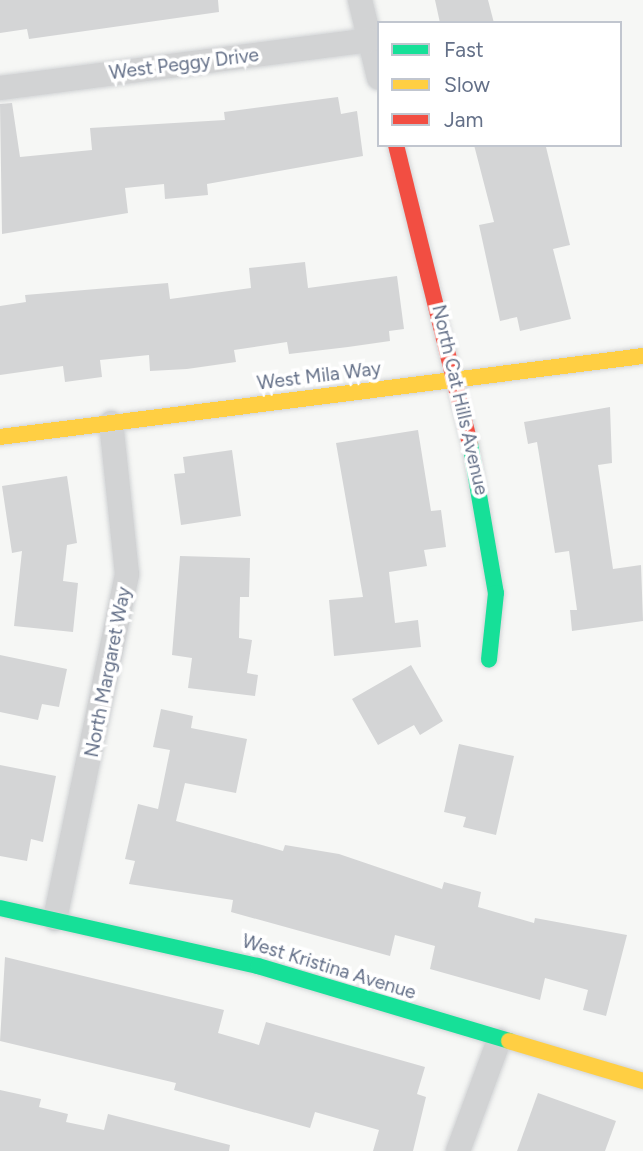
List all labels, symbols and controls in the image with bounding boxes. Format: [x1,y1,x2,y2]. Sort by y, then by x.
legend [377,21,622,147]
text: Fast [444,37,484,62]
street label: West Peggy Drive [108,44,260,84]
text: Slow [444,72,490,97]
text: Jam [444,107,483,132]
street label: North Cat Hills Avenue [427,303,493,497]
street label: West Mila Way [256,357,382,395]
street label: North Margaret Way [80,585,136,759]
street label: West Kristina Avenue [239,930,419,1004]

